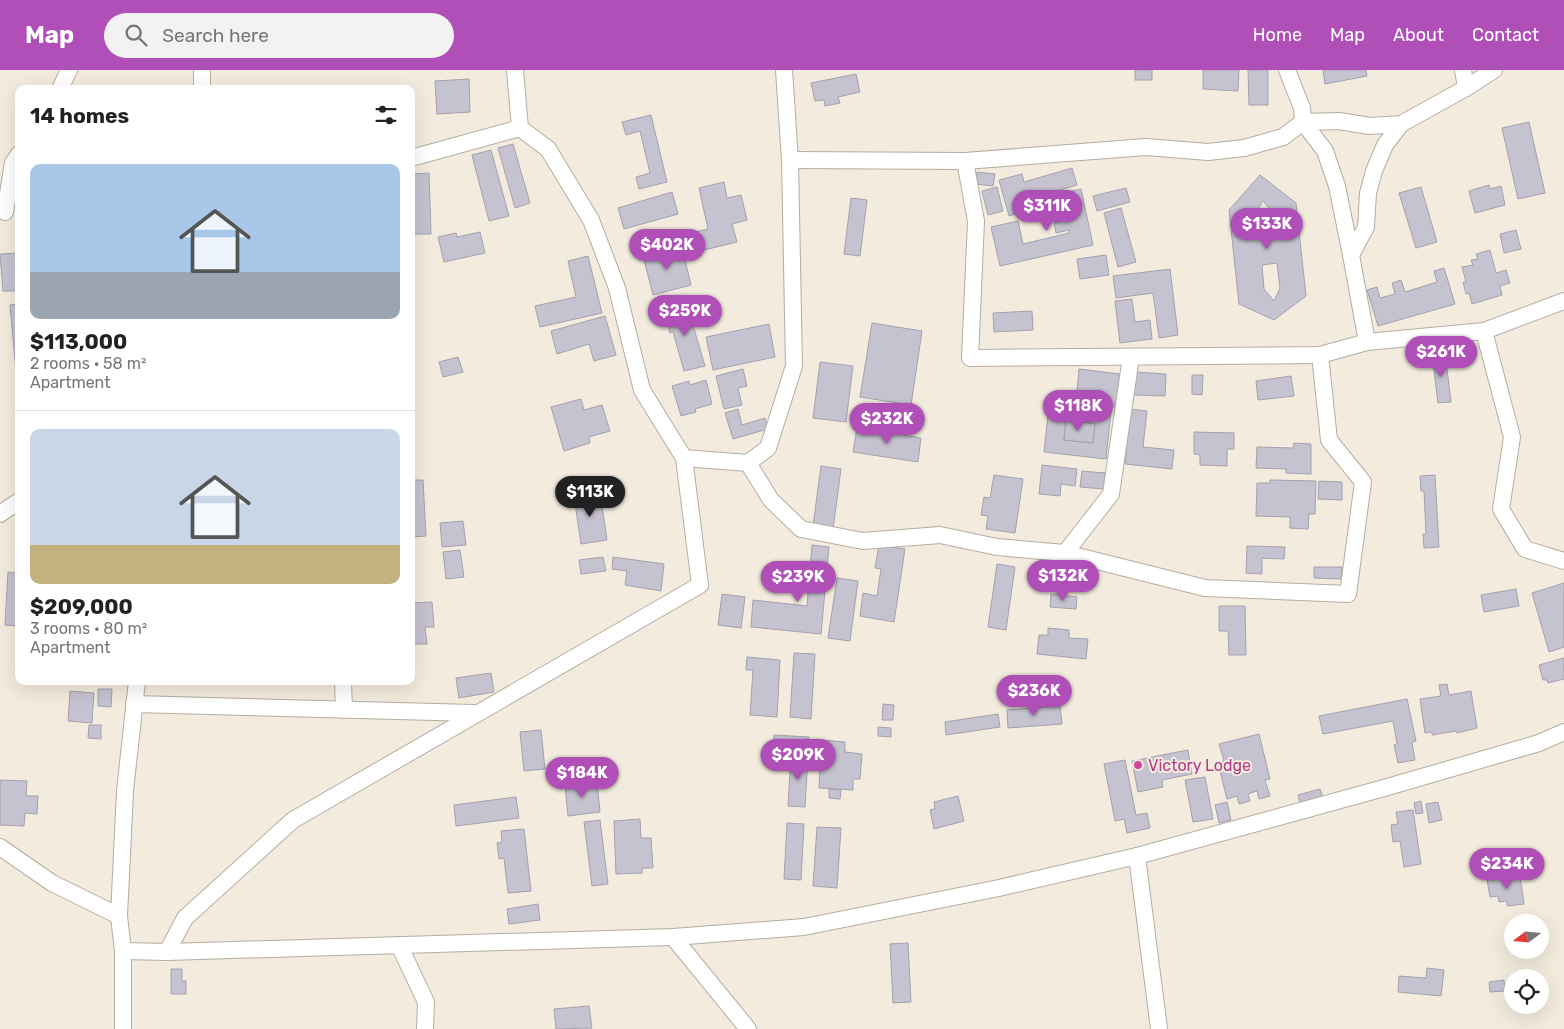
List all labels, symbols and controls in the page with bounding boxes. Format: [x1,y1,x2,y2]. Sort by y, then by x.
search box [104,13,454,58]
text: Map [25,21,74,49]
icon: search [122,21,150,49]
text: Search here [162,24,269,47]
text: Home [1253,24,1302,46]
text: Map [1330,24,1365,46]
text: About [1393,24,1444,46]
text: Contact [1472,24,1539,46]
icon: filters [372,101,400,129]
text: 14 homes [30,103,129,128]
pin: $311K [1012,190,1082,232]
icon: home [170,196,260,286]
text: $311K [1023,196,1071,215]
pin: $133K [1232,208,1302,250]
text: $133K [1242,214,1292,233]
pin: $402K [632,228,702,271]
text: $402K [640,235,694,254]
pin: $259K [650,294,720,337]
text: $259K [659,301,711,320]
text: $113,000 [30,329,127,354]
pin: $261K [1406,336,1476,378]
text: $261K [1416,342,1466,361]
text: 2 rooms · 58 m² [30,354,146,373]
text: Apartment [30,373,110,392]
pin: $118K [1043,390,1113,432]
text: $118K [1054,396,1102,415]
pin: $232K [852,402,922,445]
text: $232K [861,409,913,428]
icon: home [170,462,260,552]
pin: $113K [555,476,625,518]
text: $113K [566,482,614,501]
pin: $239K [763,560,833,603]
pin: $132K [1028,560,1098,602]
text: $132K [1038,566,1088,585]
text: $239K [772,567,824,586]
text: $209,000 [30,594,133,619]
text: 3 rooms · 80 m² [30,619,147,638]
text: Apartment [30,638,110,657]
pin: $236K [999,674,1069,717]
text: $236K [1008,681,1060,700]
pin: $209K [763,738,833,781]
text: $209K [772,745,824,764]
pin: $184K [547,756,617,799]
place label: Victory Lodge [1148,756,1251,775]
marker: Victory Lodge [1132,759,1144,771]
text: $184K [556,763,608,782]
pin: $234K [1472,848,1542,890]
text: $234K [1480,854,1534,873]
north arrow [1504,914,1549,959]
map controls [1504,914,1549,1014]
button: locate [1504,969,1549,1014]

